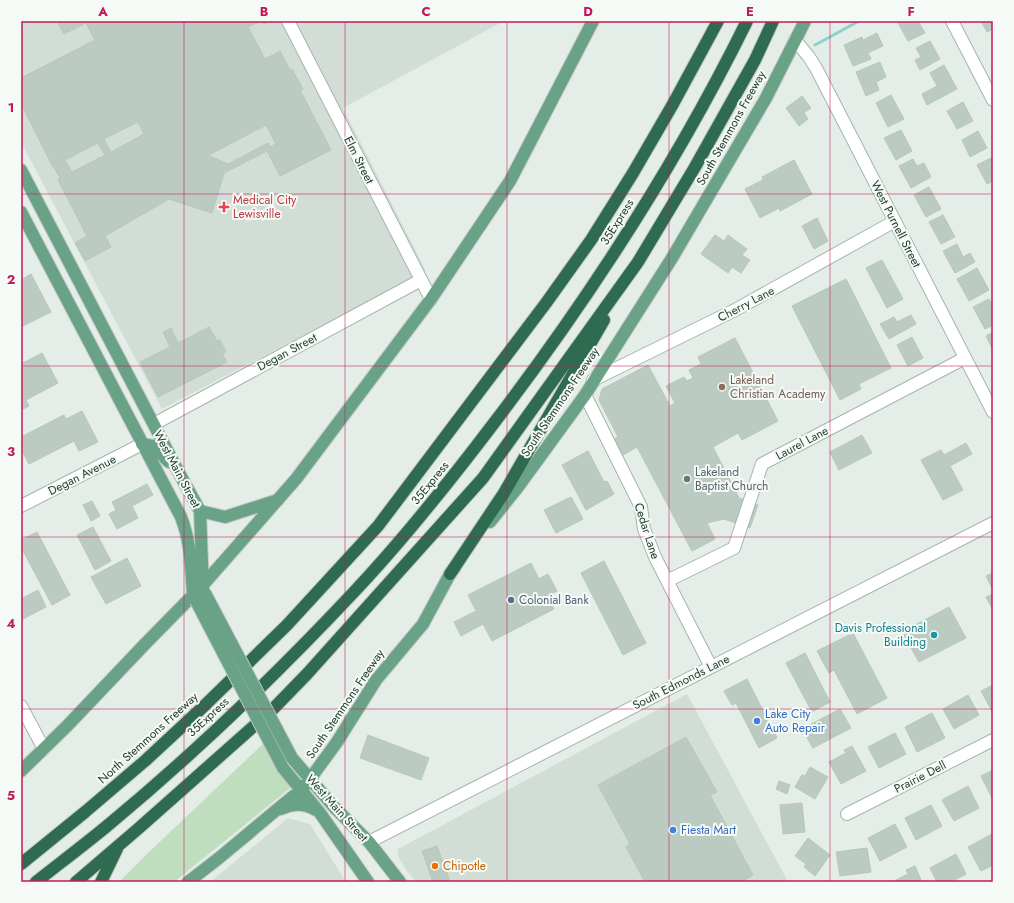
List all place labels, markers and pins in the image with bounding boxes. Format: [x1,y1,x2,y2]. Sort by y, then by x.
place label: Medical City Lewisville [233,191,297,223]
marker: Medical City Lewisville [218,201,230,213]
place label: Lakeland Christian Academy [730,371,826,403]
marker: Lakeland Christian Academy [717,382,727,392]
place label: Lakeland Baptist Church [695,463,768,495]
marker: Lakeland Baptist Church [682,474,692,484]
place label: Colonial Bank [519,591,589,609]
marker: Colonial Bank [506,595,516,605]
place label: Davis Professional Building [835,619,926,651]
marker: Davis Professional Building [929,630,939,640]
place label: Lake City Auto Repair [765,705,826,737]
marker: Lake City Auto Repair [752,716,762,726]
place label: Fiesta Mart [681,821,736,839]
marker: Fiesta Mart [668,825,678,835]
place label: Chipotle [443,857,486,875]
marker: Chipotle [430,861,440,871]

